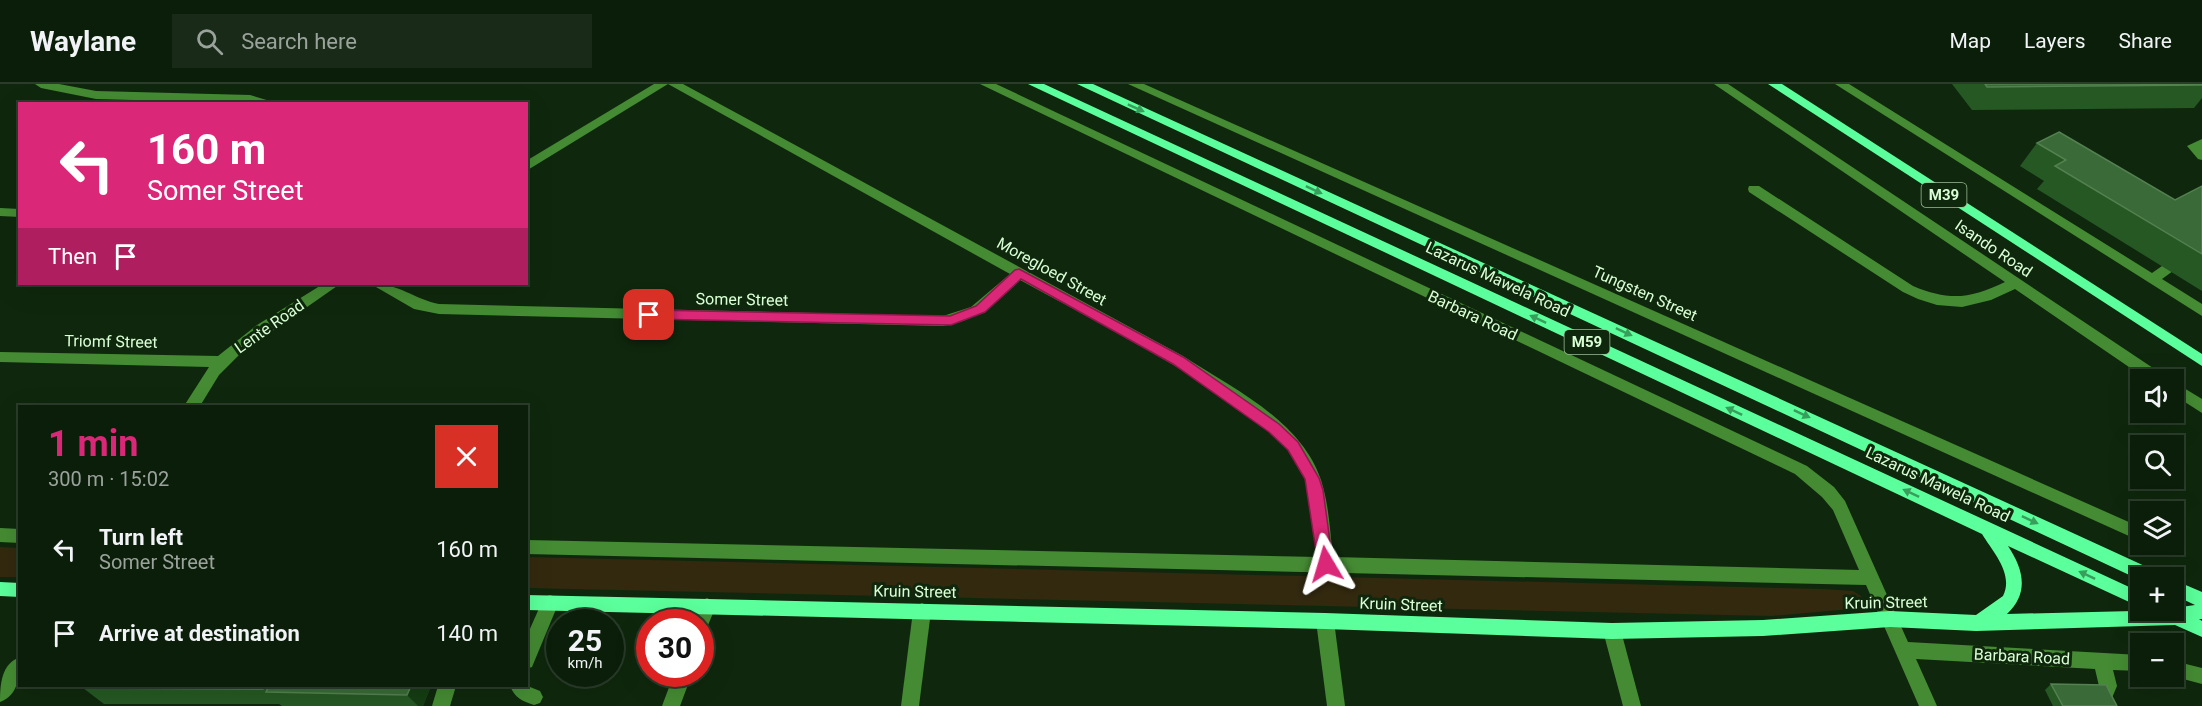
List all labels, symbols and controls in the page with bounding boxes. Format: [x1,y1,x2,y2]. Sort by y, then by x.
search box [172,14,592,68]
text: Waylane [30,25,136,58]
icon: search [193,25,226,58]
text: Search here [241,29,357,54]
text: Map [1949,29,1991,53]
text: Layers [2024,29,2085,53]
text: Share [2118,29,2172,53]
one-way arrow [1128,103,1146,113]
text: 160 m [147,125,266,174]
icon: left [48,126,126,204]
text: Somer Street [147,175,304,207]
road number: M39 [1922,183,1966,207]
one-way arrow [1305,185,1322,194]
street label: Isando Road [1952,216,2036,281]
street label: Moregloed Street [994,233,1110,309]
street label: Lazarus Mawela Road [1423,238,1573,321]
icon: arrive [109,240,142,273]
text: Then [48,244,97,269]
street label: Tungsten Street [1590,262,1700,325]
street label: Barbara Road [1425,286,1520,344]
pin [623,289,674,340]
street label: Somer Street [695,289,789,310]
street label: Lente Road [231,296,308,357]
icon: arrive [632,298,665,331]
one-way arrow [1530,315,1547,324]
one-way arrow [1616,327,1634,337]
road number: M59 [1564,330,1610,354]
street label: Triomf Street [64,331,158,352]
map controls [2130,369,2184,687]
button: sound [2130,369,2184,423]
one-way arrow [1725,406,1742,415]
one-way arrow [1793,409,1810,418]
text: 1 min [48,423,139,465]
button: close [435,425,498,488]
button: search [2130,435,2184,489]
street label: Lazarus Mawela Road [1863,443,2013,526]
text: 300 m · 15:02 [48,467,169,491]
one-way arrow [1902,488,1919,497]
button: layers [2130,501,2184,555]
one-way arrow [2022,515,2039,524]
text: Turn left [99,525,183,550]
position arrow [1294,532,1358,596]
icon: left [48,533,81,566]
text: 160 m [436,537,498,562]
text: Somer Street [99,550,215,574]
button: + [2130,567,2184,621]
one-way arrow [2079,571,2096,580]
street label: Kruin Street [873,581,957,602]
street label: Kruin Street [1844,592,1928,613]
street label: Kruin Street [1359,594,1443,615]
speed limit sign: 30 [636,609,714,687]
icon: arrive [48,617,81,650]
text: Arrive at destination [99,621,300,646]
text: 140 m [436,621,498,646]
text: 25 [568,623,602,658]
button: − [2130,633,2184,687]
street label: Barbara Road [1973,644,2071,669]
text: km/h [567,654,603,672]

